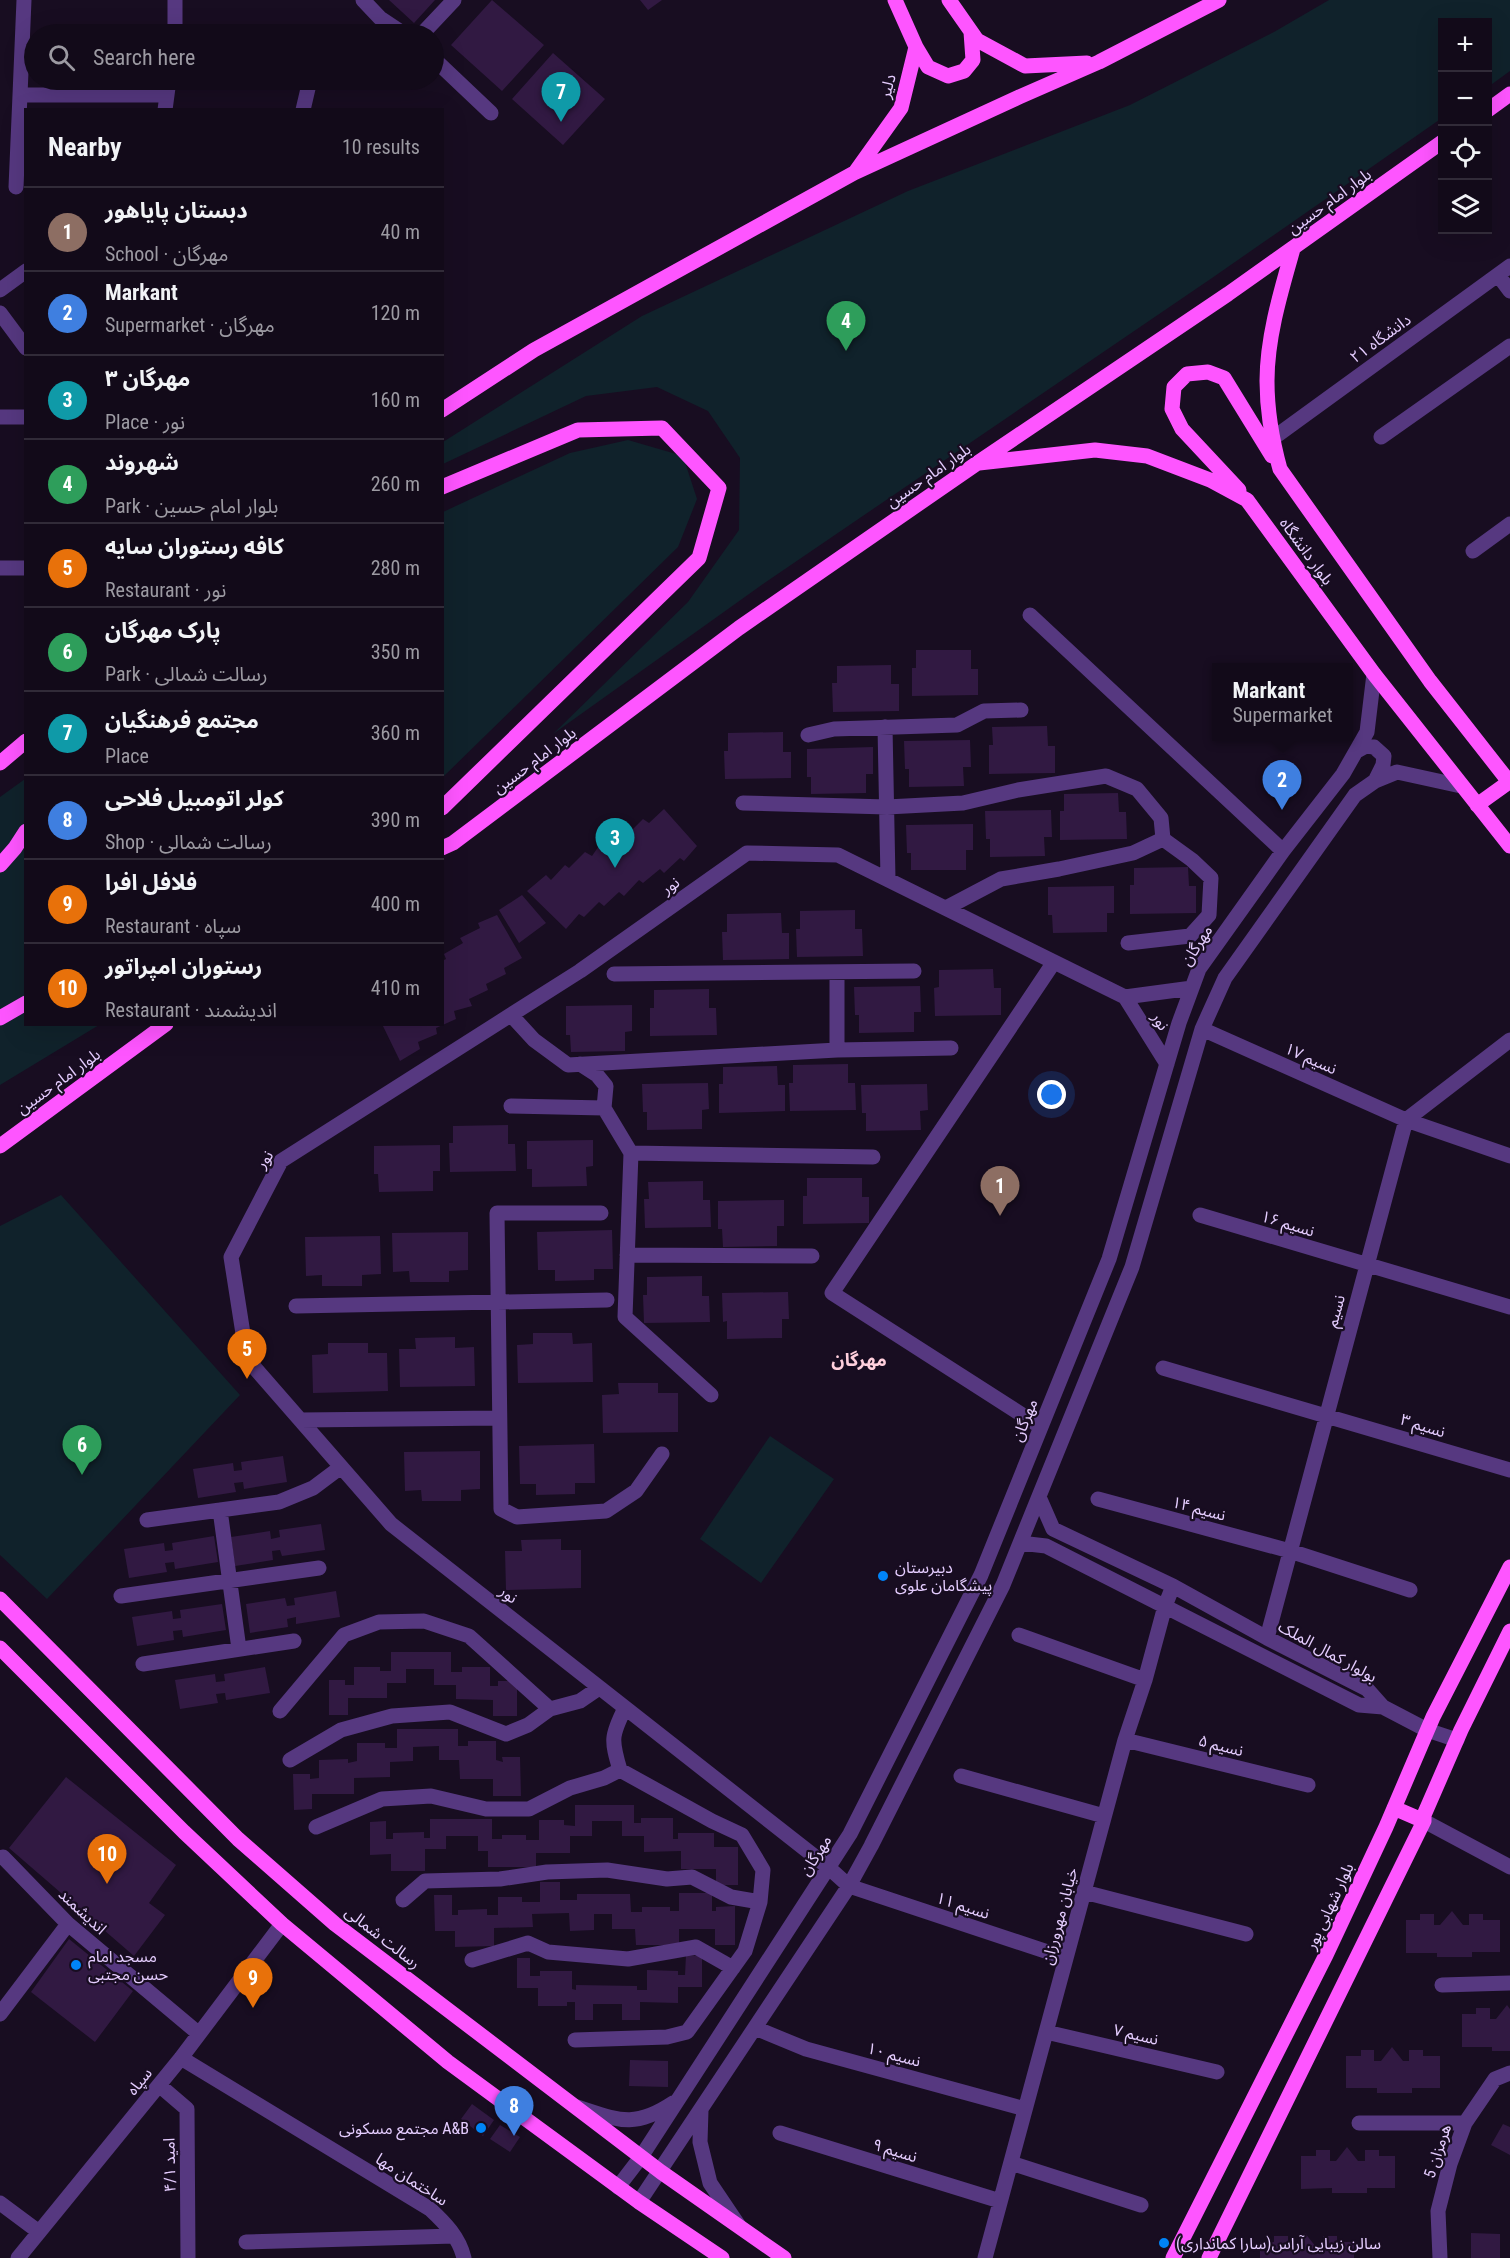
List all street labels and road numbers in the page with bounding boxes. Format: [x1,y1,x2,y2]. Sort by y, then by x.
street label: دلیر [875,72,900,101]
street label: بلوار امام حسین [1284,165,1377,241]
street label: دانشگاه ۲۱ [1346,310,1414,367]
street label: بلوار امام حسین [882,439,976,514]
street label: بلوار دانشگاه [1276,514,1337,589]
street label: بلوار امام حسین [489,723,581,800]
street label: نور [657,873,683,899]
street label: مهرگان [1176,921,1216,969]
street label: نور [1147,1008,1173,1034]
street label: نسیم ۱۷ [1281,1039,1340,1081]
street label: بلوار امام حسین [13,1045,106,1121]
street label: نور [251,1147,277,1173]
street label: نسیم ۱۶ [1258,1206,1317,1243]
street label: نسیم [1322,1293,1352,1330]
street label: مهرگان [1007,1396,1042,1444]
street label: نسیم ۳ [1397,1410,1447,1444]
street label: نسیم ۱۴ [1169,1492,1228,1528]
street label: نور [495,1581,522,1607]
street label: بولوار کمال الملک [1275,1617,1380,1687]
street label: نسیم ۵ [1196,1731,1245,1763]
street label: مهرگان [795,1831,835,1879]
street label: بلوار شهابی پور [1301,1860,1359,1954]
street label: خیابان مهرورزان [1037,1865,1082,1967]
street label: اندیشمند [55,1885,110,1938]
street label: نسیم ۱۱ [933,1888,992,1926]
street label: رسالت شمالی [341,1902,424,1973]
street label: نسیم ۷ [1111,2020,1160,2052]
street label: نسیم ۱۰ [864,2038,923,2074]
street label: سپاه [123,2064,157,2100]
street label: هرمزان 5 [1420,2122,1455,2181]
street label: نسیم ۹ [869,2135,919,2169]
street label: امید ۴/۱ [160,2138,179,2192]
street label: ساختمان مها [372,2149,451,2210]

